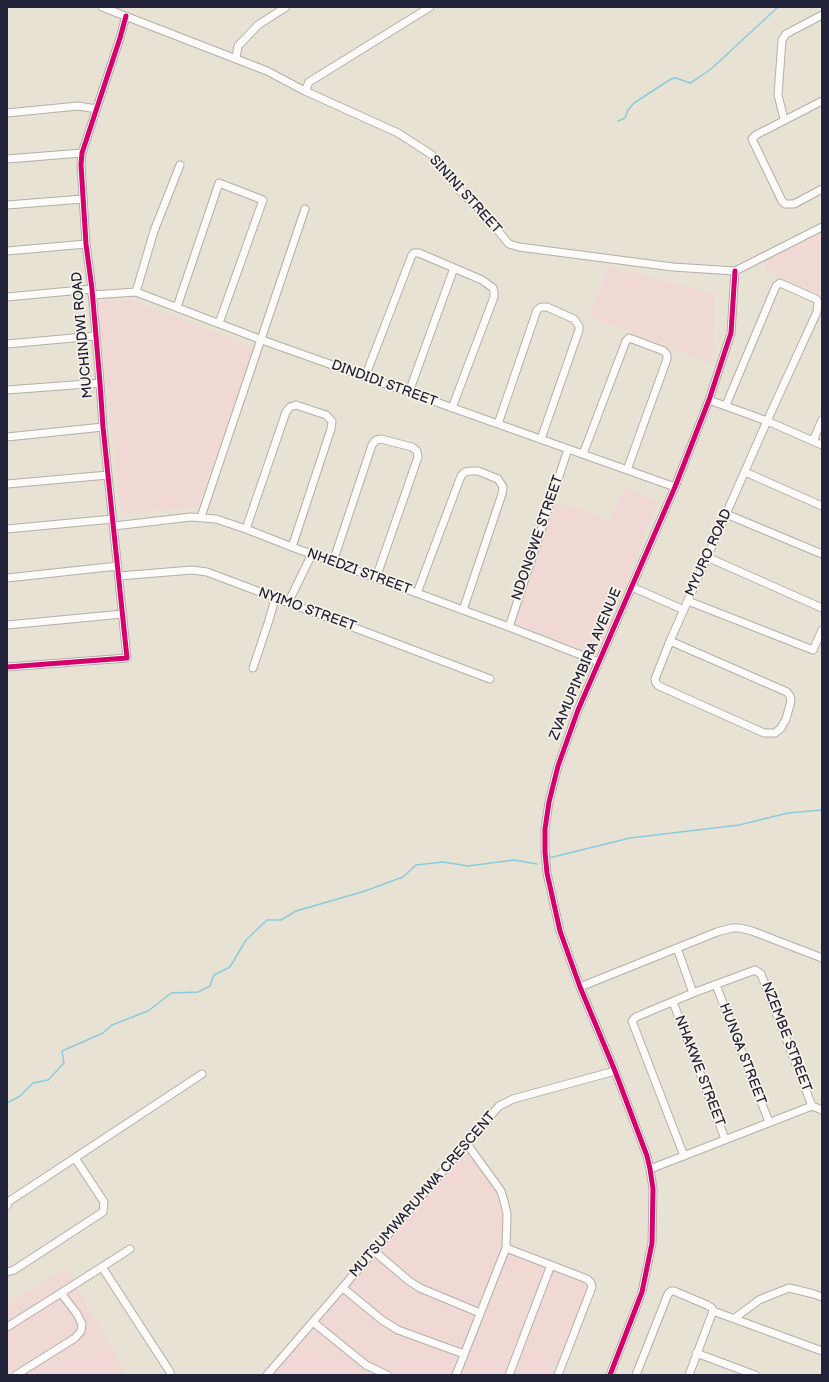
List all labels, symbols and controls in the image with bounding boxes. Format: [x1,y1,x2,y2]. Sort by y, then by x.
street label: SININI STREET [425,152,505,238]
street label: MUCHINDWI ROAD [69,271,97,399]
street label: DINDIDI STREET [329,357,439,411]
street label: NDONGWE STREET [509,473,567,603]
street label: MYURO ROAD [682,507,736,599]
street label: NHEDZI STREET [305,545,413,599]
street label: NYIMO STREET [256,584,358,636]
street label: ZVAMUPIMBIRA AVENUE [546,585,626,743]
street label: NZEMBE STREET [757,980,815,1094]
street label: HUNGA STREET [715,1001,769,1107]
street label: NHAKWE STREET [670,1013,728,1129]
street label: MUTSUMWARUMWA CRESCENT [346,1109,500,1281]

